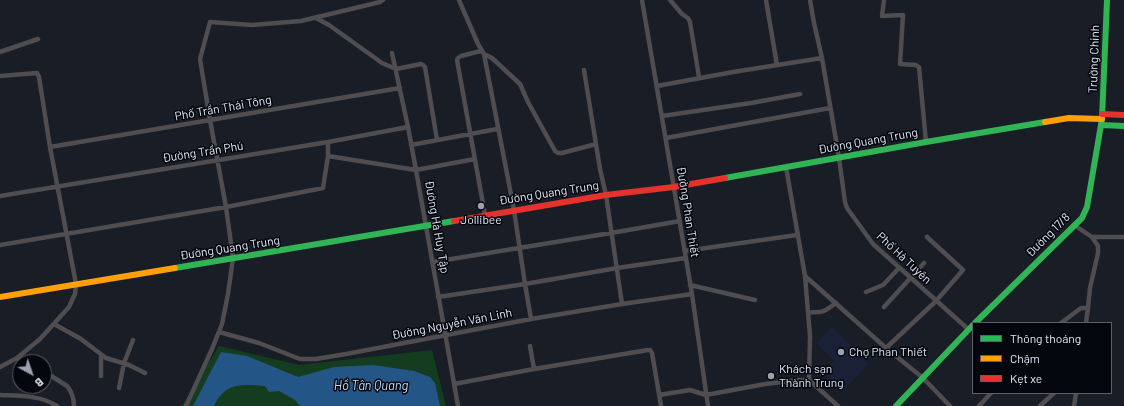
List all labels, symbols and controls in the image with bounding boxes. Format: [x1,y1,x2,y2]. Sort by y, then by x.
street label: Trường Chinh [1086,25,1102,93]
street label: Phố Trần Thái Tông [173,92,273,124]
street label: Đường Quang Trung [817,125,919,157]
street label: Đường Trần Phú [161,138,245,166]
street label: Đường Phan Thiết [674,166,702,258]
street label: Đường Quang Trung [498,178,600,208]
street label: Đường Hà Huy Tập [422,179,452,275]
marker: Jollibee [476,201,486,211]
street label: Đường 17/8 [1023,210,1073,260]
place label: Jollibee [460,213,502,227]
street label: Phố Hà Tuyên [874,229,934,287]
street label: Đường Quang Trung [179,233,281,263]
street label: Đường Nguyễn Văn Linh [391,305,513,343]
legend [972,322,1112,394]
text: Thông thoáng [1010,331,1081,345]
place label: Chợ Phan Thiết [849,345,927,359]
marker: Chợ Phan Thiết [836,347,846,357]
text: Chậm [1010,351,1040,365]
north arrow [12,354,52,394]
place label: Khách sạn Thành Trung [779,362,844,390]
marker: Khách sạn Thành Trung [766,371,776,381]
text: Kẹt xe [1010,371,1042,385]
text: B [33,376,46,390]
water label: Hồ Tân Quang [334,378,408,394]

